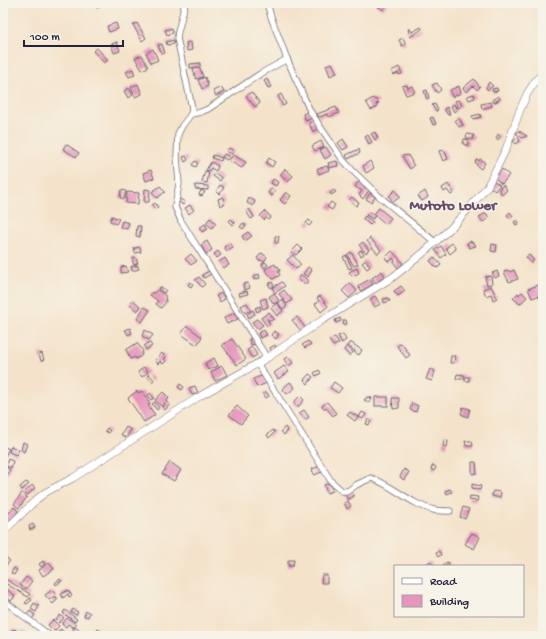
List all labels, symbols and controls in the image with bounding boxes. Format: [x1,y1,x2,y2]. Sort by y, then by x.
scale bar [24,22,123,48]
text: 100 m [29,31,60,45]
district label: Mutoto Lower [410,197,498,215]
legend [394,565,524,617]
text: Road [430,576,457,590]
text: Building [429,596,469,610]

